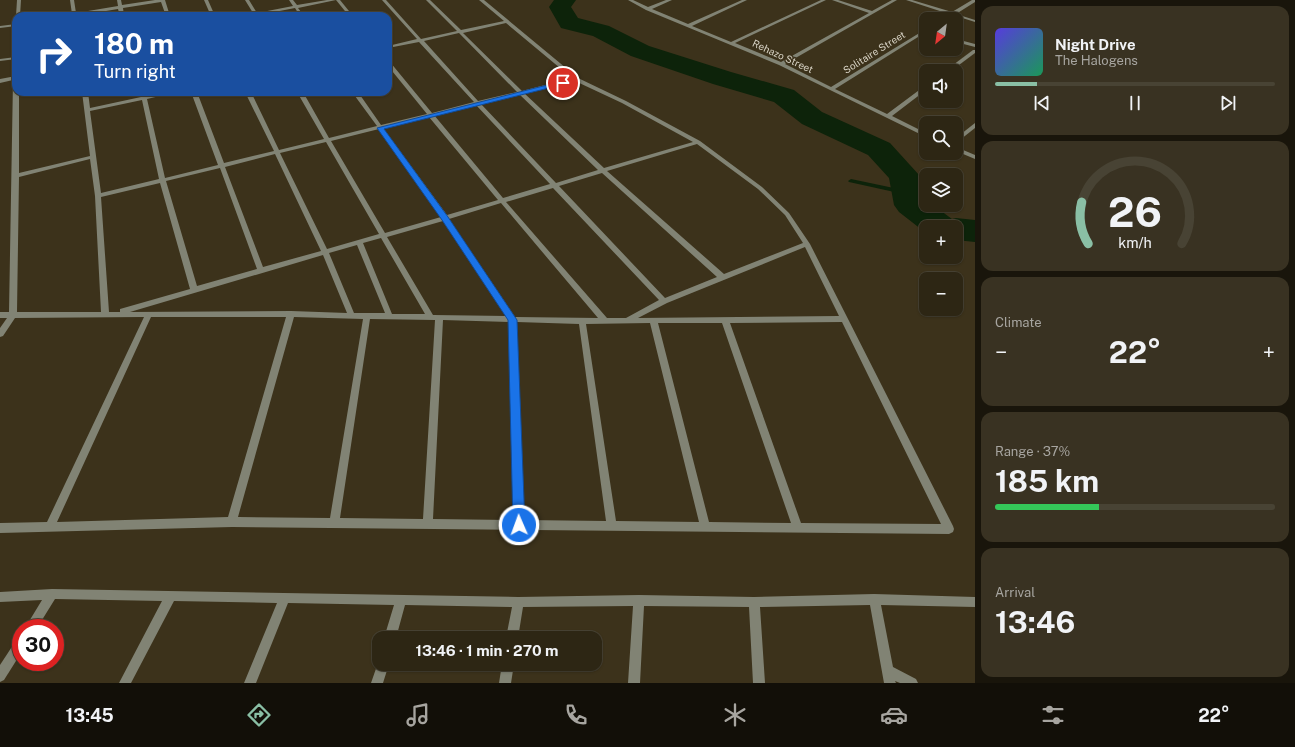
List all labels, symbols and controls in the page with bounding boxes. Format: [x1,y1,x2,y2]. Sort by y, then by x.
north arrow [919,12,963,56]
map controls [919,12,963,316]
text: 180 m [94,27,174,60]
icon: right [28,28,80,80]
street label: Solitaire Street [841,28,907,76]
text: Night Drive [1055,36,1136,53]
street label: Rehazo Street [751,37,815,75]
text: The Halogens [1055,53,1138,68]
text: Turn right [94,61,176,82]
button: sound [919,64,963,108]
pin [546,66,580,100]
icon: arrive [552,72,574,94]
icon: previous [1031,92,1053,114]
icon: pause [1124,92,1146,114]
icon: next [1217,92,1239,114]
button: search [919,116,963,160]
button: layers [919,168,963,212]
text: 26 [1108,187,1162,236]
button: + [919,220,963,264]
text: km/h [1118,234,1152,251]
button: − [919,272,963,316]
text: Climate [995,315,1042,330]
text: 22° [1109,334,1161,370]
text: − [995,339,1007,365]
text: + [1263,339,1275,365]
text: Range · 37% [995,444,1070,459]
text: 185 km [995,463,1099,499]
position arrow [498,504,540,546]
text: Arrival [995,585,1035,600]
text: 13:46 [995,604,1075,640]
speed limit sign: 30 [12,619,64,671]
text: 13:46 · 1 min · 270 m [416,642,558,659]
icon: directions [245,701,273,729]
icon: music [404,701,432,729]
icon: phone [562,701,590,729]
icon: climate [721,701,749,729]
icon: car [880,701,908,729]
icon: filters [1039,701,1067,729]
text: 13:45 [65,705,114,726]
text: 22° [1198,705,1230,726]

